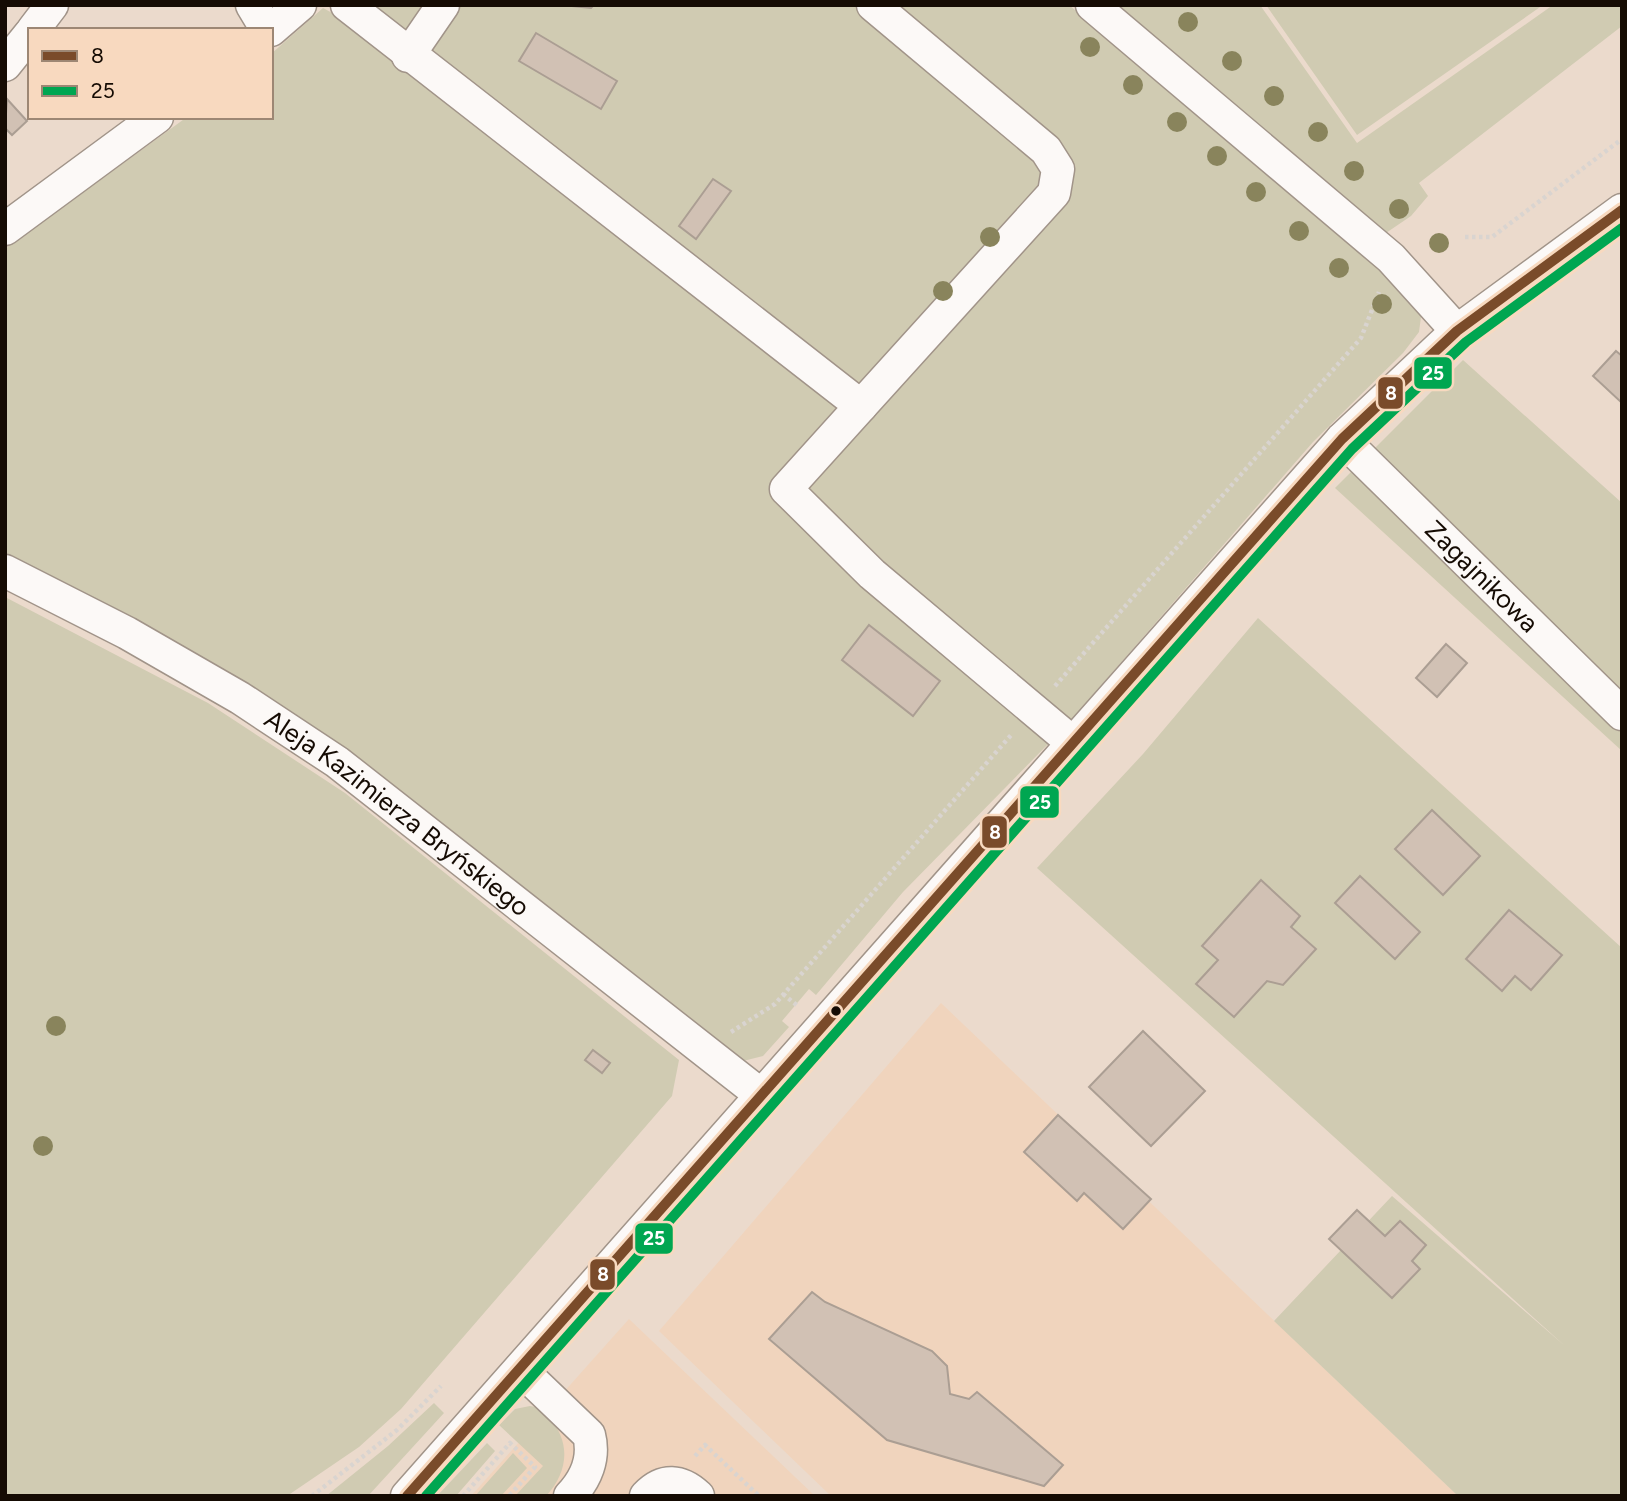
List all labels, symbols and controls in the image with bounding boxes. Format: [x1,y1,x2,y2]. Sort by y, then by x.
legend [28,28,273,119]
text: 8 [91,43,104,68]
text: 25 [91,78,115,103]
line badge: 25 [1413,356,1453,390]
text: 25 [1422,362,1444,385]
line badge: 8 [1377,376,1404,410]
text: 8 [1385,382,1397,405]
street label: Zagajnikowa [1418,514,1545,639]
street label: Aleja Kazimierza Bryńskiego [259,703,536,923]
line badge: 25 [1019,785,1060,819]
text: 25 [1029,791,1051,814]
line badge: 8 [981,815,1008,849]
text: 8 [989,821,1001,844]
unlabelled marker [829,1004,843,1018]
line badge: 25 [634,1222,674,1255]
text: 25 [643,1227,665,1250]
line badge: 8 [589,1258,616,1291]
text: 8 [597,1263,609,1286]

